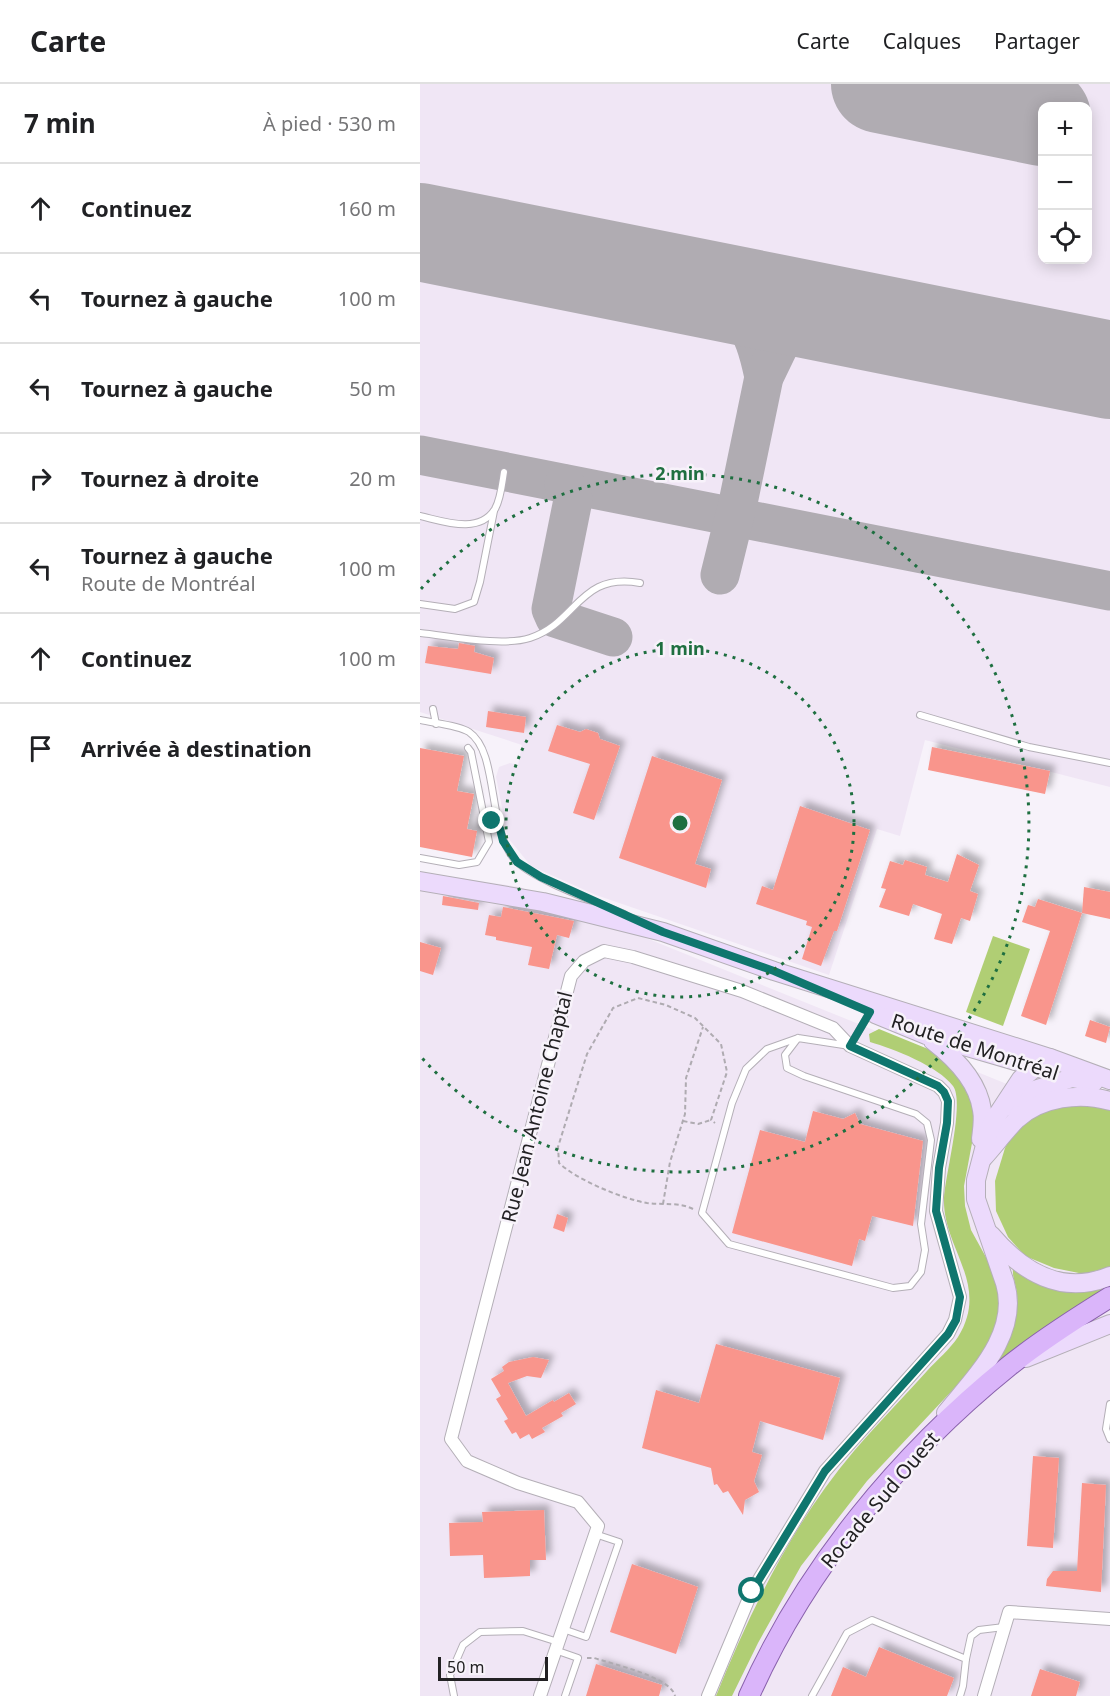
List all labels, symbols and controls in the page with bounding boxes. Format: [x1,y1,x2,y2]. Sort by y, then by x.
text: Carte [30,22,106,60]
text: Carte [797,27,850,55]
text: Calques [883,27,961,55]
text: Partager [994,27,1080,55]
map controls [1038,102,1092,264]
button: + [1038,102,1092,156]
text: 7 min [24,105,96,141]
text: À pied · 530 m [263,110,396,137]
button: − [1038,156,1092,210]
icon: ahead [24,192,57,225]
text: Continuez [81,193,192,223]
text: 160 m [338,195,396,222]
button: locate [1038,210,1092,264]
icon: left [24,282,57,315]
text: Tournez à gauche [81,283,273,313]
text: 100 m [338,285,396,312]
icon: left [24,372,57,405]
text: Tournez à gauche [81,373,273,403]
text: 50 m [349,375,396,402]
text: 2 min [655,461,705,485]
icon: right [24,462,57,495]
text: Tournez à droite [81,463,259,493]
text: 20 m [349,465,396,492]
text: Tournez à gauche [81,540,273,570]
icon: left [24,552,57,585]
text: 100 m [338,555,396,582]
text: Route de Montréal [81,570,256,597]
text: 1 min [655,636,705,660]
icon: ahead [24,642,57,675]
text: Continuez [81,643,192,673]
text: 100 m [338,645,396,672]
icon: arrive [24,732,57,765]
text: Arrivée à destination [81,733,312,763]
route end [478,807,504,833]
centre of rings [670,813,690,833]
street label: Rue Jean Antoine Chaptal [495,988,578,1225]
street label: Route de Montréal [888,1007,1062,1086]
street label: Rocade Sud Ouest [814,1425,945,1574]
route start [738,1577,764,1603]
scale bar [438,1654,548,1682]
text: 50 m [447,1656,484,1678]

